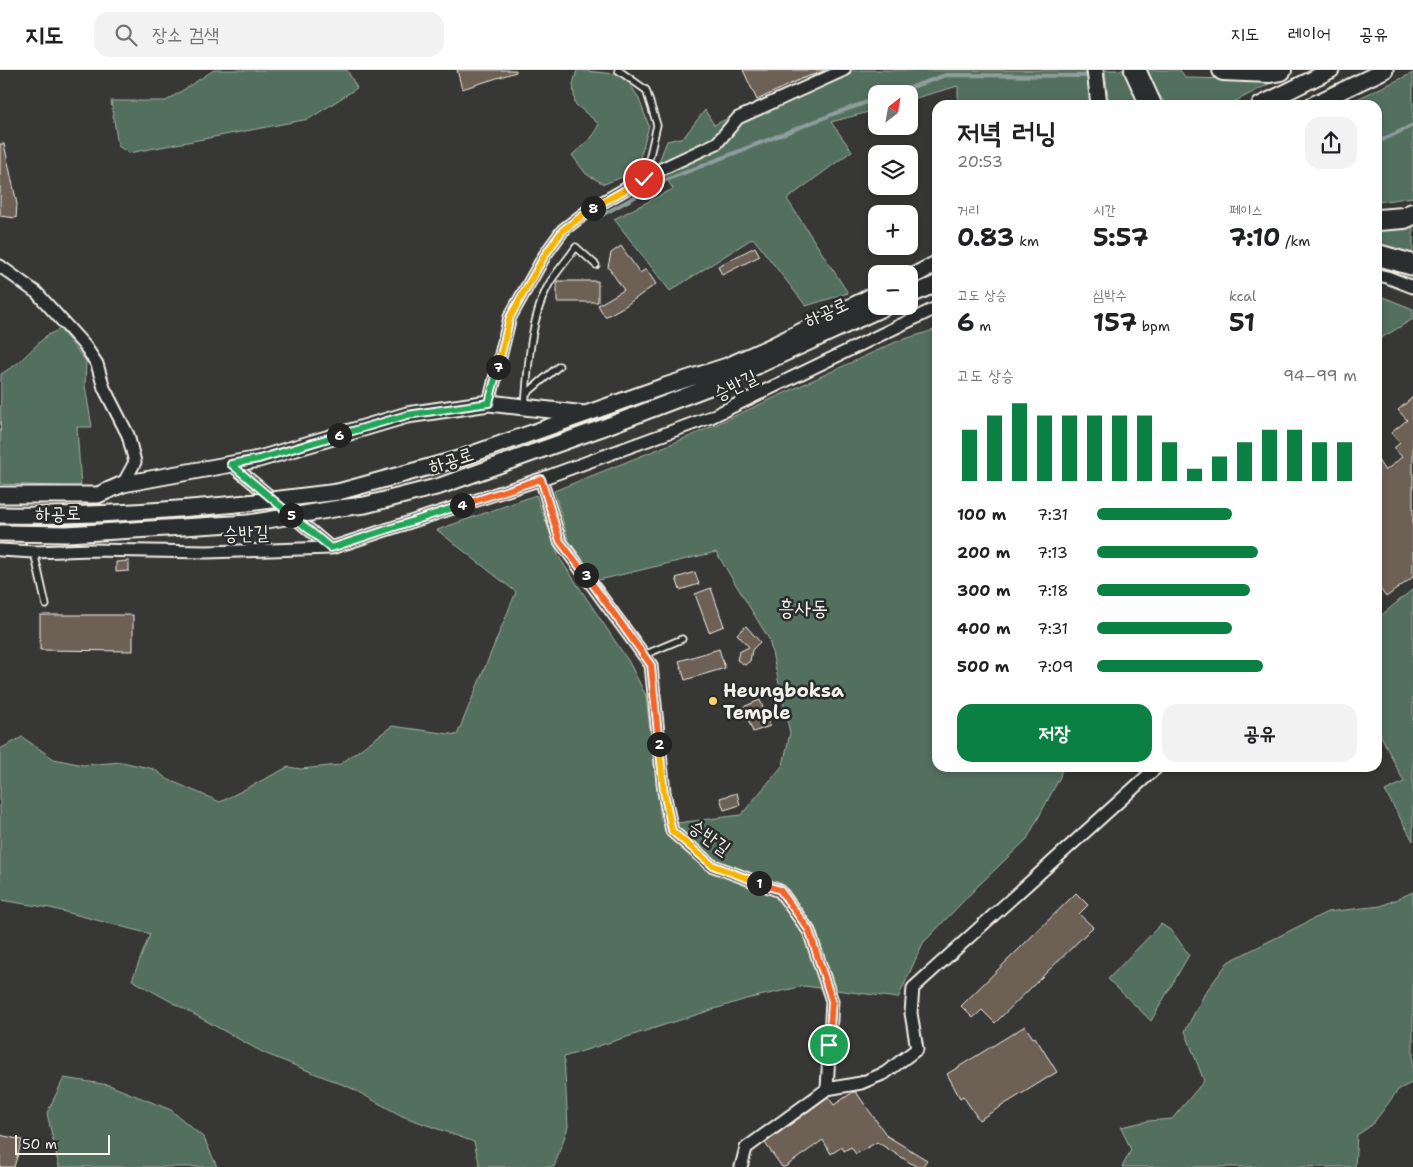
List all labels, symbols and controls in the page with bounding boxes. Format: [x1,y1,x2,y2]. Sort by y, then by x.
search box [94,12,444,57]
text: 지도 [25,19,64,51]
icon: search [112,21,140,49]
text: 장소 검색 [152,22,219,47]
text: 지도 [1231,22,1260,46]
text: 레이어 [1288,22,1331,46]
text: 공유 [1359,22,1388,46]
north arrow [868,85,918,135]
map controls [868,85,918,315]
text: 저녁 러닝 [957,113,1057,151]
button: share [1305,117,1357,169]
button: layers [868,145,918,195]
text: 20:53 [957,151,1003,172]
pin [623,158,665,200]
icon: check [630,165,658,193]
pin: 8 [580,196,606,220]
text: 8 [589,199,598,217]
text: 거리 [957,201,980,219]
text: 시간 [1093,201,1116,219]
text: 페이스 [1229,201,1263,219]
button: + [868,205,918,255]
text: 0.83 [957,220,1014,254]
text: 5:57 [1093,220,1149,254]
text: 7:10 [1229,220,1280,254]
text: km [1014,232,1039,250]
text: /km [1280,232,1310,250]
button: − [868,265,918,315]
text: 고도 상승 [957,286,1007,304]
text: 심박수 [1093,286,1127,304]
text: kcal [1229,287,1256,305]
street label: 하공로 [800,291,852,333]
text: 6 [957,305,975,339]
text: 157 [1093,305,1137,339]
text: 51 [1229,305,1255,339]
text: m [975,317,991,335]
text: bpm [1137,317,1170,335]
pin: 7 [486,354,510,380]
text: 7 [494,358,503,376]
street label: 승반길 [709,364,761,406]
text: 고도 상승 [957,365,1014,386]
text: 94–99 m [1283,365,1357,386]
pin: 6 [326,422,352,448]
text: 6 [335,426,344,444]
street label: 하공로 [425,441,477,479]
pin: 4 [450,492,474,518]
text: 4 [458,496,467,514]
street label: 하공로 [35,500,81,526]
pin: 5 [278,502,304,528]
text: 100 m [957,504,1006,525]
text: 7:31 [1037,504,1068,525]
text: 5 [287,506,296,524]
street label: 승반길 [223,520,269,546]
text: 200 m [957,542,1010,563]
text: 7:13 [1037,542,1068,563]
pin: 3 [574,562,598,588]
text: 3 [582,566,591,584]
text: 300 m [957,580,1011,601]
text: 7:18 [1037,580,1069,601]
district label: 흥사동 [778,594,828,622]
text: 400 m [957,618,1011,639]
text: 7:31 [1037,618,1068,639]
text: 500 m [957,656,1009,677]
text: 7:09 [1037,656,1073,677]
place label: Heungboksa Temple [723,678,844,725]
marker: Heungboksa Temple [707,695,719,707]
button: 저장 [957,704,1152,762]
button: 공유 [1162,704,1357,762]
pin: 2 [646,732,672,756]
text: 2 [655,735,664,753]
street label: 승반길 [684,813,736,861]
pin: 1 [746,870,772,896]
text: 1 [756,874,763,892]
pin [808,1024,850,1066]
icon: arrive [815,1031,843,1059]
scale bar [15,1132,110,1155]
text: 50 m [22,1135,57,1153]

